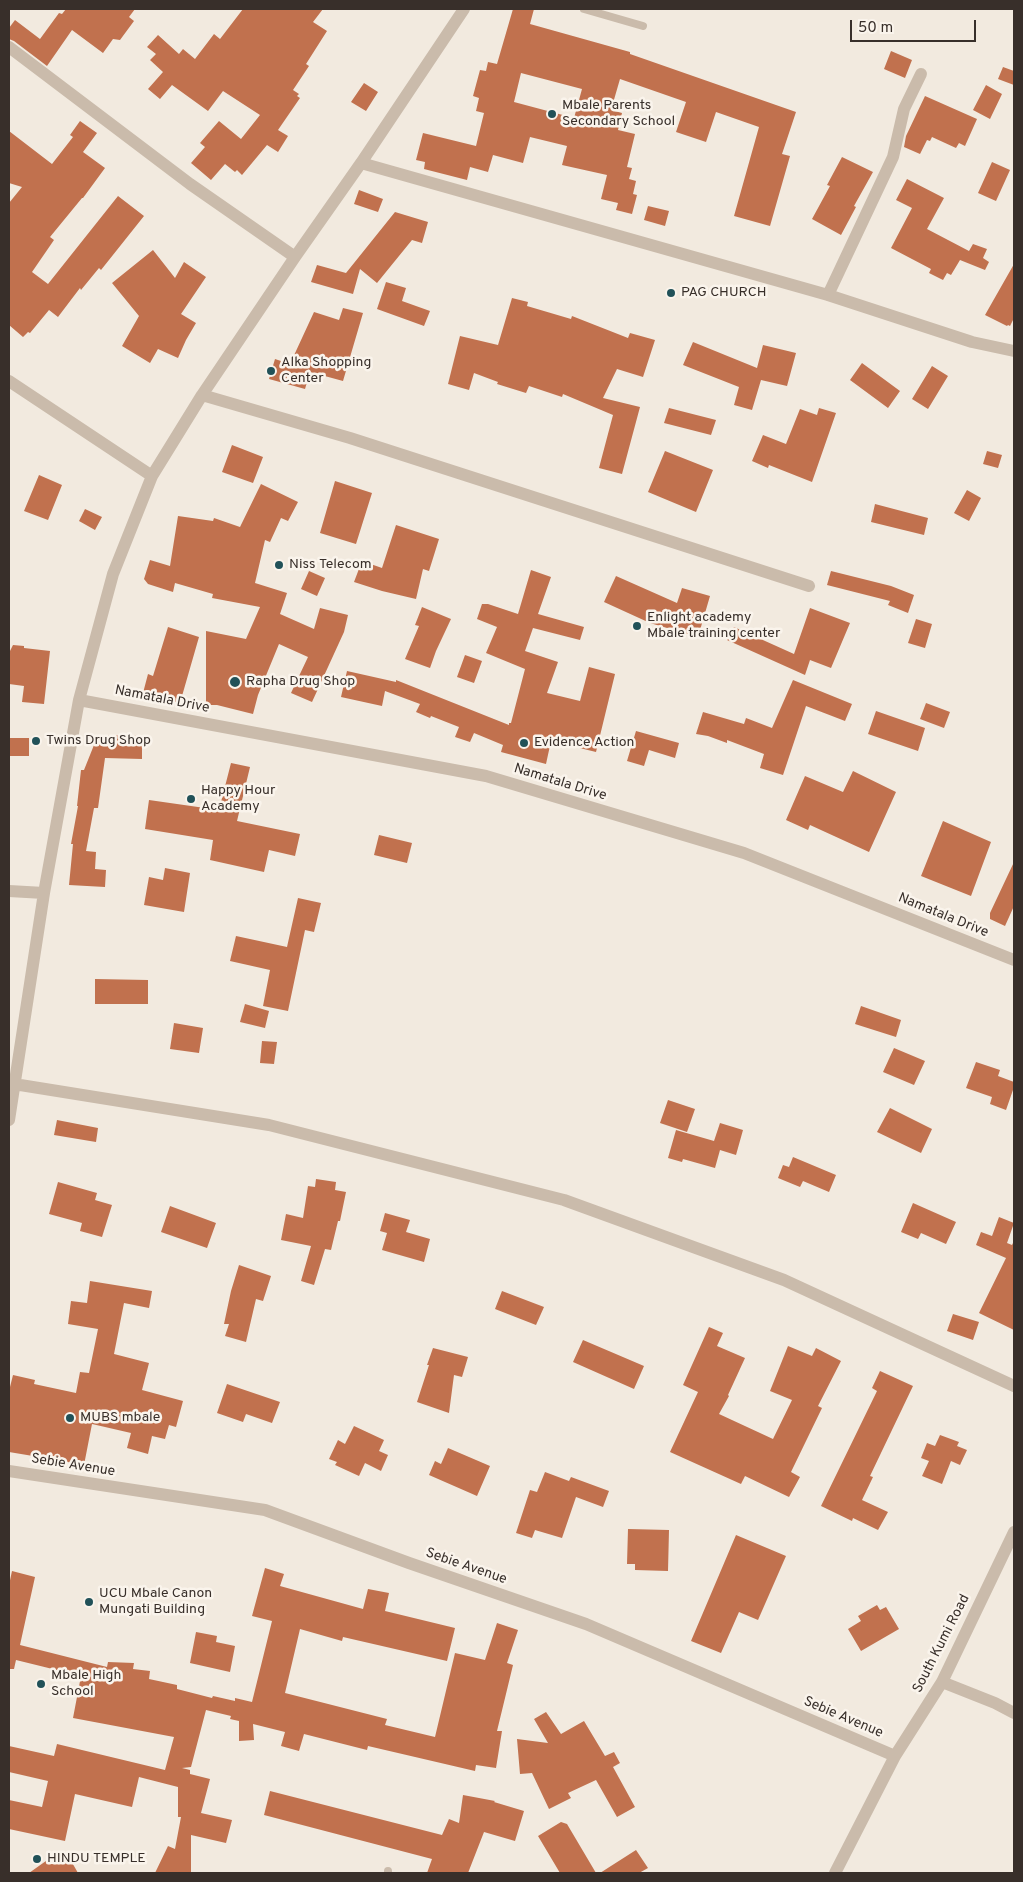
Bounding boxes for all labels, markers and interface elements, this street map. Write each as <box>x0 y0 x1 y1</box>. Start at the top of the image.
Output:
scale bar <box>853 10 979 42</box>
text: 50 m <box>858 19 893 38</box>
place label: Mbale Parents Secondary School <box>562 98 675 130</box>
marker: Mbale Parents Secondary School <box>546 108 558 120</box>
place label: PAG CHURCH <box>681 285 766 301</box>
marker: PAG CHURCH <box>665 287 677 299</box>
place label: Alka Shopping Center <box>281 355 371 388</box>
marker: Alka Shopping Center <box>265 365 277 377</box>
place label: Niss Telecom <box>289 557 371 573</box>
marker: Niss Telecom <box>273 559 285 571</box>
place label: Enlight academy Mbale training center <box>647 610 780 642</box>
marker: Enlight academy Mbale training center <box>631 620 643 632</box>
place label: Rapha Drug Shop <box>246 674 355 690</box>
marker: Rapha Drug Shop <box>228 675 242 689</box>
street label: Namatala Drive <box>113 683 211 717</box>
place label: Twins Drug Shop <box>46 733 151 749</box>
marker: Twins Drug Shop <box>30 735 42 747</box>
place label: Evidence Action <box>534 735 634 751</box>
marker: Evidence Action <box>518 737 530 749</box>
street label: Namatala Drive <box>512 761 608 805</box>
place label: Happy Hour Academy <box>201 783 275 816</box>
marker: Happy Hour Academy <box>185 793 197 805</box>
street label: Namatala Drive <box>895 890 991 942</box>
place label: MUBS mbale <box>80 1410 160 1426</box>
marker: MUBS mbale <box>64 1412 76 1424</box>
street label: Sebie Avenue <box>30 1451 116 1481</box>
street label: Sebie Avenue <box>423 1545 509 1589</box>
place label: UCU Mbale Canon Mungati Building <box>99 1586 212 1618</box>
street label: South Kumi Road <box>910 1592 974 1696</box>
marker: UCU Mbale Canon Mungati Building <box>83 1596 95 1608</box>
place label: Mbale High School <box>51 1668 121 1700</box>
marker: Mbale High School <box>35 1678 47 1690</box>
street label: Sebie Avenue <box>801 1694 885 1742</box>
place label: HINDU TEMPLE <box>47 1851 146 1867</box>
marker: HINDU TEMPLE <box>31 1853 43 1865</box>

